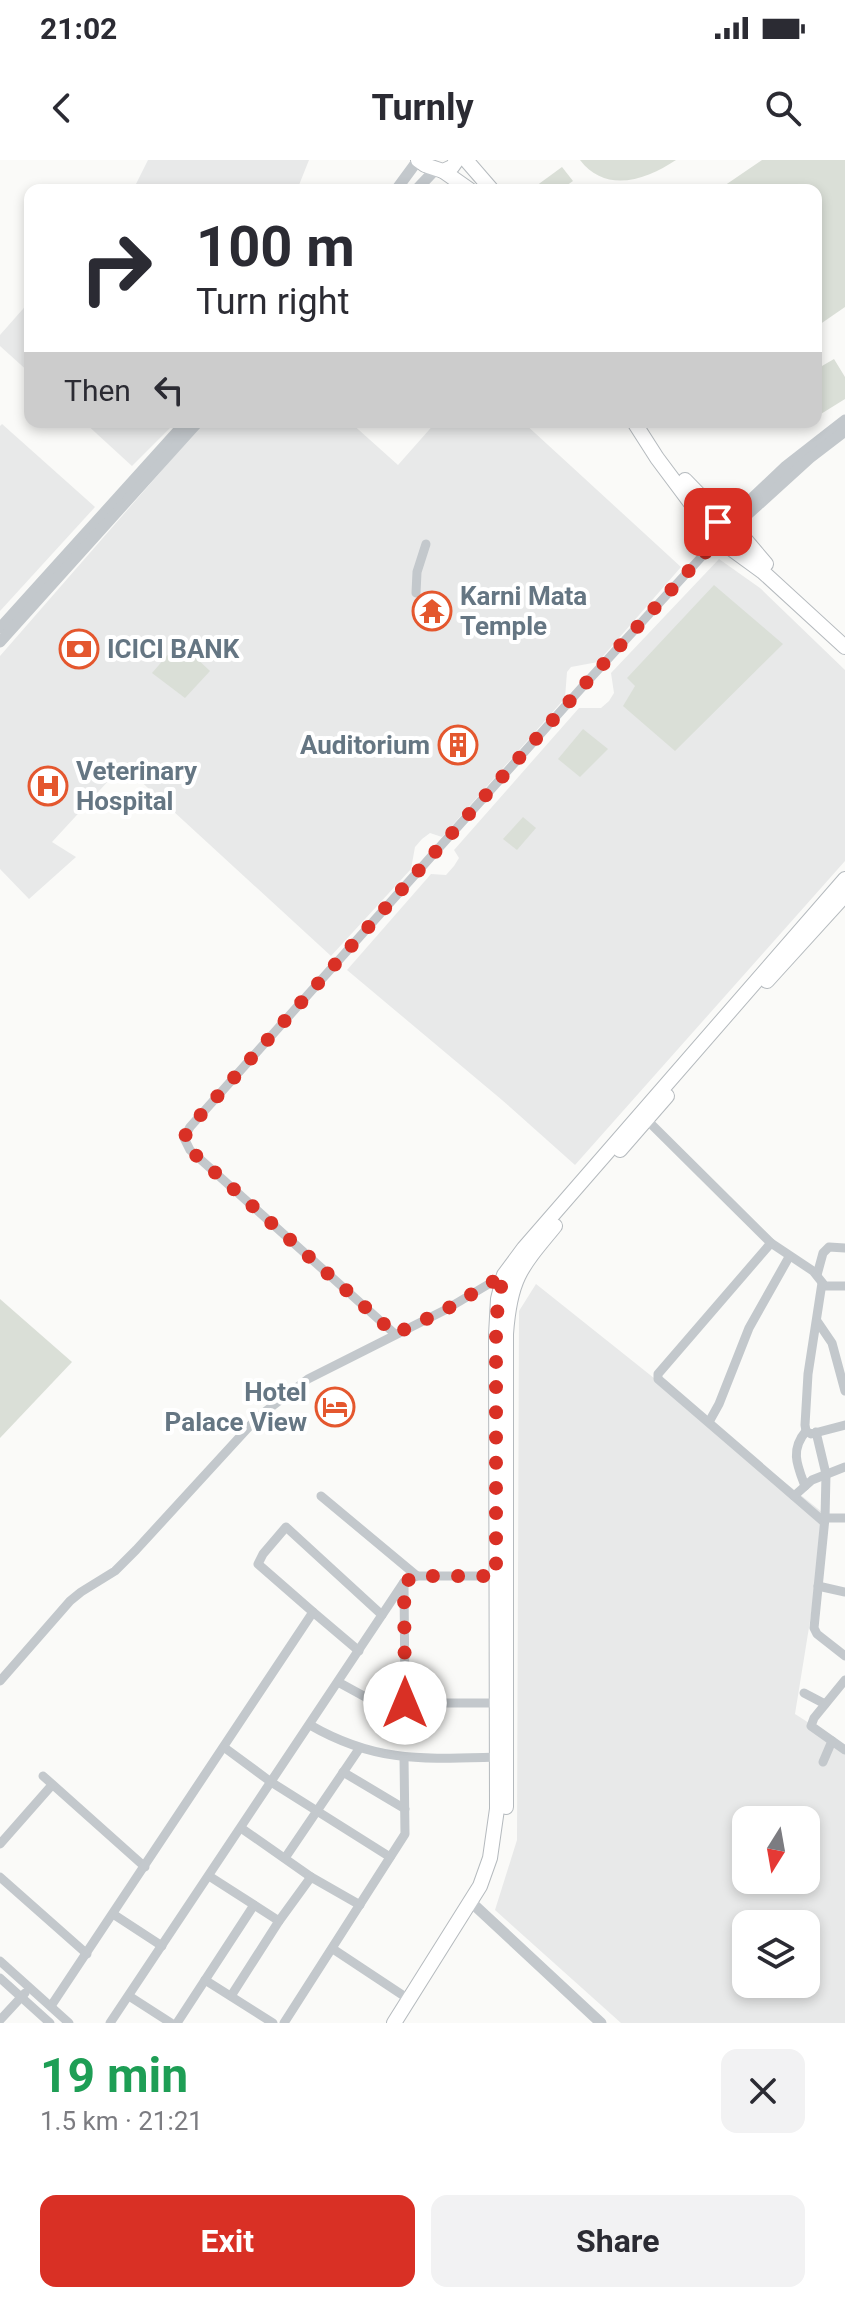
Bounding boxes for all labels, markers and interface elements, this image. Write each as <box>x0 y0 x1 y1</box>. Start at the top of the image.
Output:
text: 21:02 <box>40 11 117 46</box>
icon: back <box>40 86 84 130</box>
icon: search <box>761 86 805 130</box>
text: Turnly <box>371 87 474 129</box>
text: 100 m <box>196 214 355 280</box>
icon: right <box>64 216 168 320</box>
text: Turn right <box>196 281 349 323</box>
icon: left <box>147 368 191 412</box>
text: Then <box>64 373 131 408</box>
pin <box>684 488 752 556</box>
icon: arrive <box>696 500 740 544</box>
place label: Karni Mata Temple <box>460 581 587 641</box>
temple icon: Karni Mata Temple <box>411 590 453 632</box>
bank icon: ICICI BANK <box>58 628 100 670</box>
place label: ICICI BANK <box>107 634 240 664</box>
building icon: Auditorium <box>437 724 479 766</box>
place label: Auditorium <box>300 730 430 760</box>
place label: Veterinary Hospital <box>76 756 198 816</box>
hospital icon: Veterinary Hospital <box>27 765 69 807</box>
place label: Hotel Palace View <box>165 1377 307 1437</box>
hotel icon: Hotel Palace View <box>314 1386 356 1428</box>
position arrow <box>363 1661 447 1745</box>
north arrow <box>732 1806 820 1894</box>
map controls <box>732 1806 820 1998</box>
button: layers <box>732 1910 820 1998</box>
text: 19 min <box>40 2047 188 2104</box>
button: close <box>721 2049 805 2133</box>
text: 1.5 km · 21:21 <box>40 2106 203 2136</box>
button: Exit <box>40 2195 415 2287</box>
button: Share <box>431 2195 805 2287</box>

